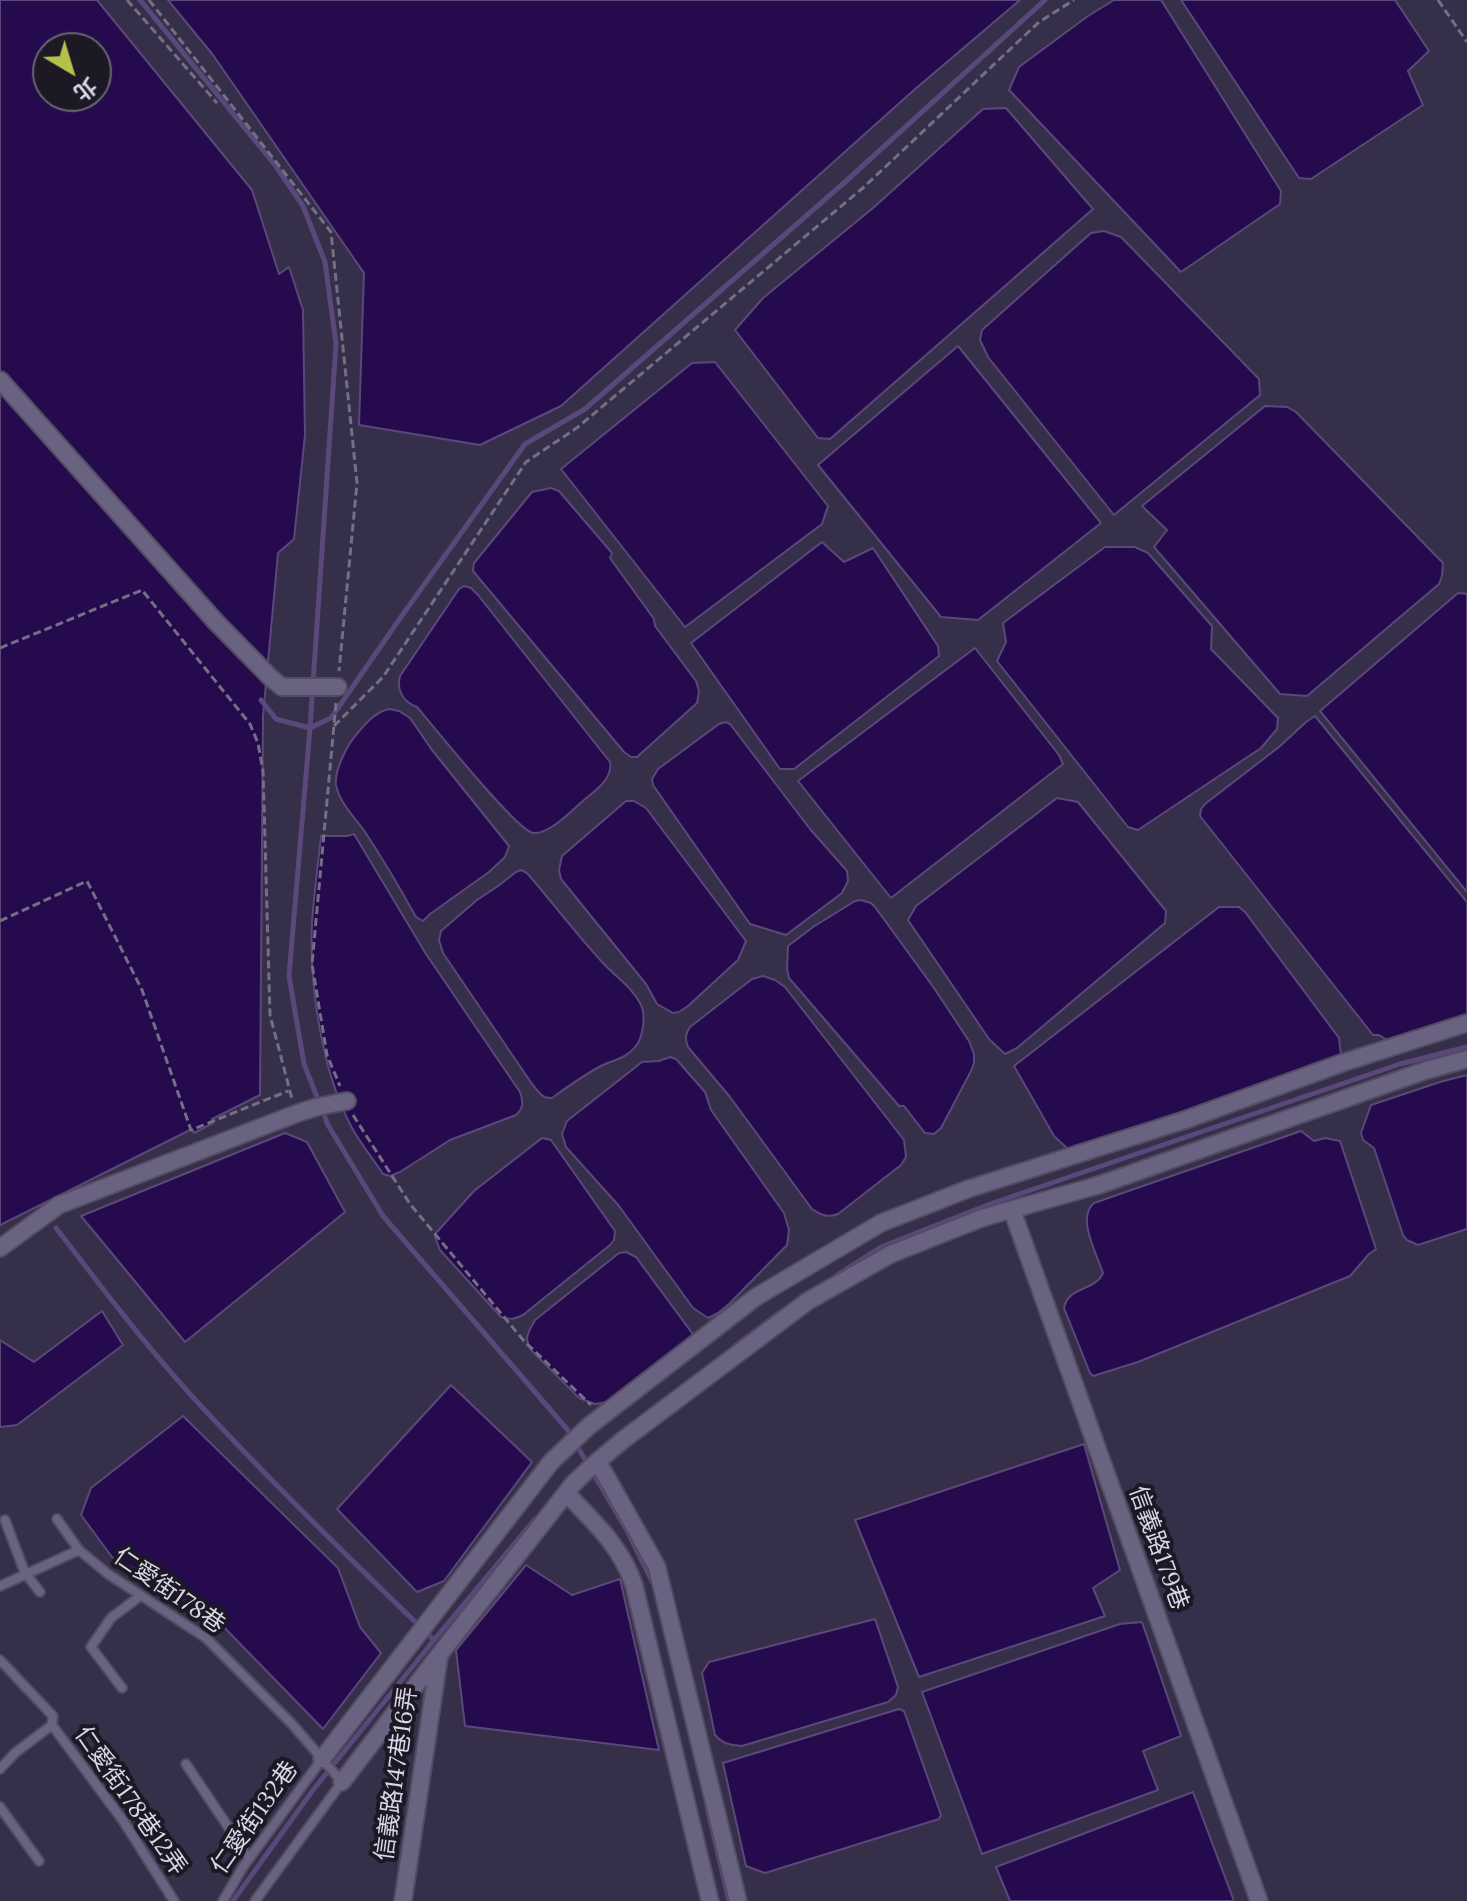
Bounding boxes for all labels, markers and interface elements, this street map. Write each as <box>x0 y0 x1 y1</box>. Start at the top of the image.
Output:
north arrow <box>32 32 112 112</box>
text: 北 <box>68 72 103 107</box>
street label: 信義路179巷 <box>1122 1482 1194 1614</box>
street label: 仁愛街178巷 <box>108 1542 230 1640</box>
street label: 信義路147巷16弄 <box>371 1685 423 1863</box>
street label: 仁愛街178巷12弄 <box>68 1721 192 1881</box>
street label: 仁愛街132巷 <box>206 1756 304 1880</box>

